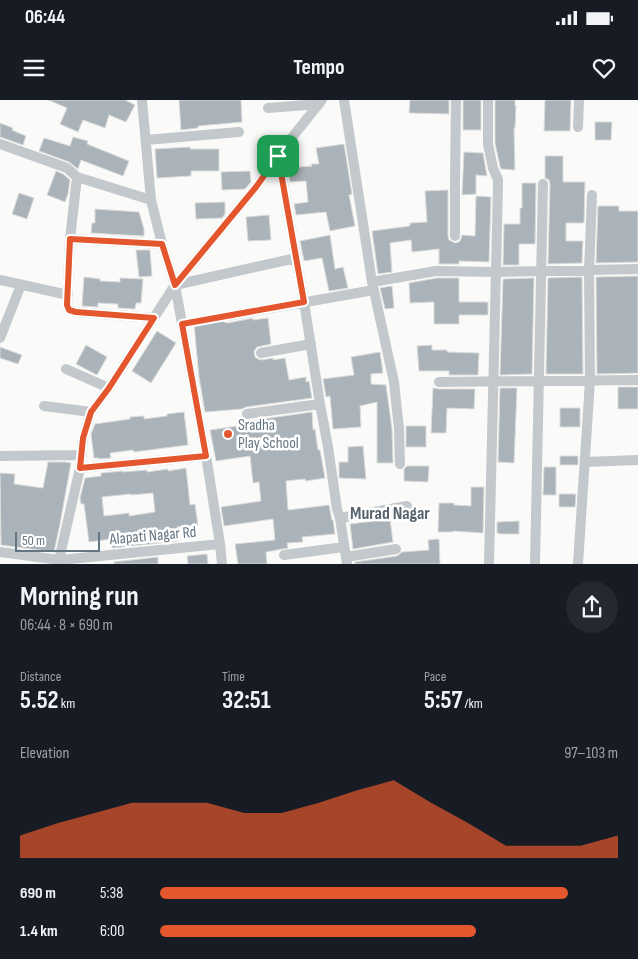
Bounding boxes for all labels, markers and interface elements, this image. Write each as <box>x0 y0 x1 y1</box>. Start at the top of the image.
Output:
text: 06:44 <box>25 6 65 29</box>
icon: menu <box>20 54 48 82</box>
text: Tempo <box>293 54 345 81</box>
icon: heart <box>590 54 618 82</box>
pin <box>257 135 299 177</box>
icon: arrive <box>264 142 292 170</box>
place label: Sradha Play School <box>238 416 299 453</box>
marker: Sradha Play School <box>222 428 234 440</box>
district label: Murad Nagar <box>350 503 430 524</box>
street label: Alapati Nagar Rd <box>108 523 197 549</box>
scale bar <box>15 529 100 552</box>
text: 50 m <box>22 532 45 549</box>
text: Morning run <box>20 580 139 613</box>
button: share <box>566 581 618 633</box>
text: 06:44 · 8 × 690 m <box>20 616 113 635</box>
text: Distance <box>20 668 61 685</box>
text: Time <box>222 668 245 685</box>
text: Pace <box>424 668 446 685</box>
text: 5.52 <box>20 685 59 716</box>
text: 32:51 <box>222 685 271 716</box>
text: 5:57 <box>424 685 462 716</box>
text: km <box>59 695 75 712</box>
text: /km <box>462 695 483 712</box>
text: Elevation <box>20 744 69 763</box>
text: 97–103 m <box>564 744 618 763</box>
text: 690 m <box>20 884 56 903</box>
text: 5:38 <box>100 884 123 903</box>
text: 1.4 km <box>20 922 58 941</box>
text: 6:00 <box>100 922 124 941</box>

